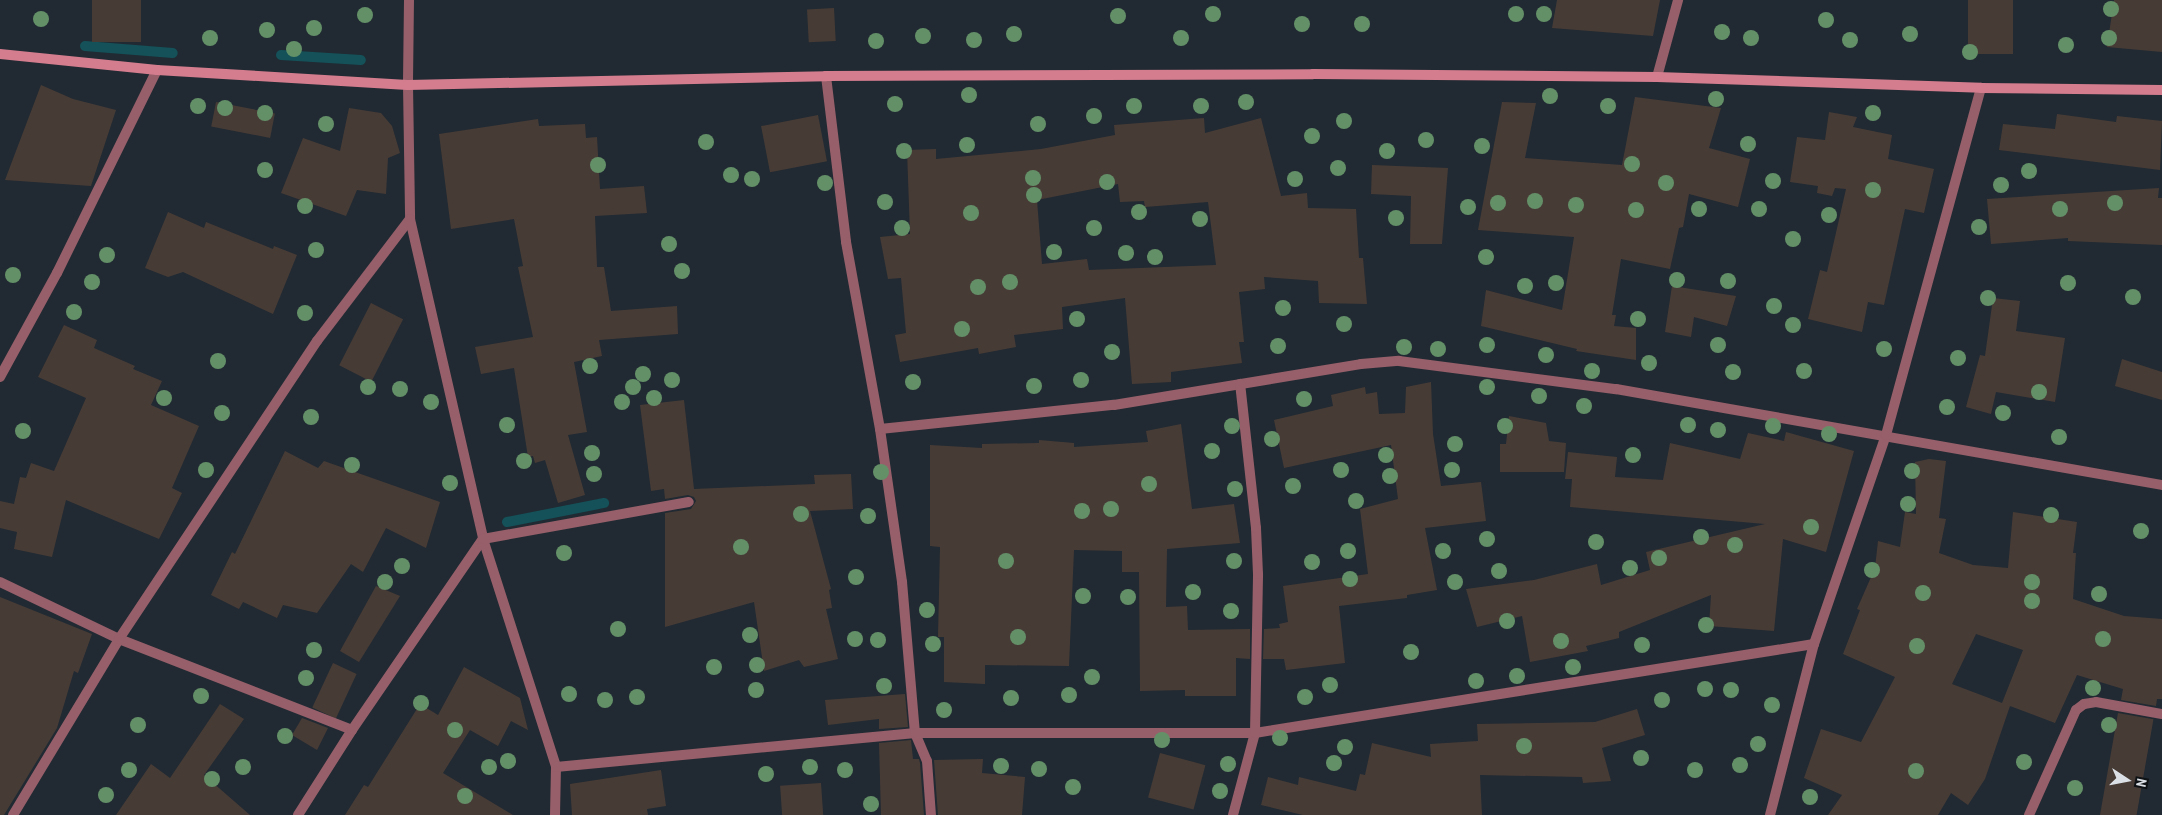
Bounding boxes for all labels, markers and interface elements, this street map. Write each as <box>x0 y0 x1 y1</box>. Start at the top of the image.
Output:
north arrow <box>2102 755 2152 805</box>
text: N <box>2132 777 2151 789</box>

